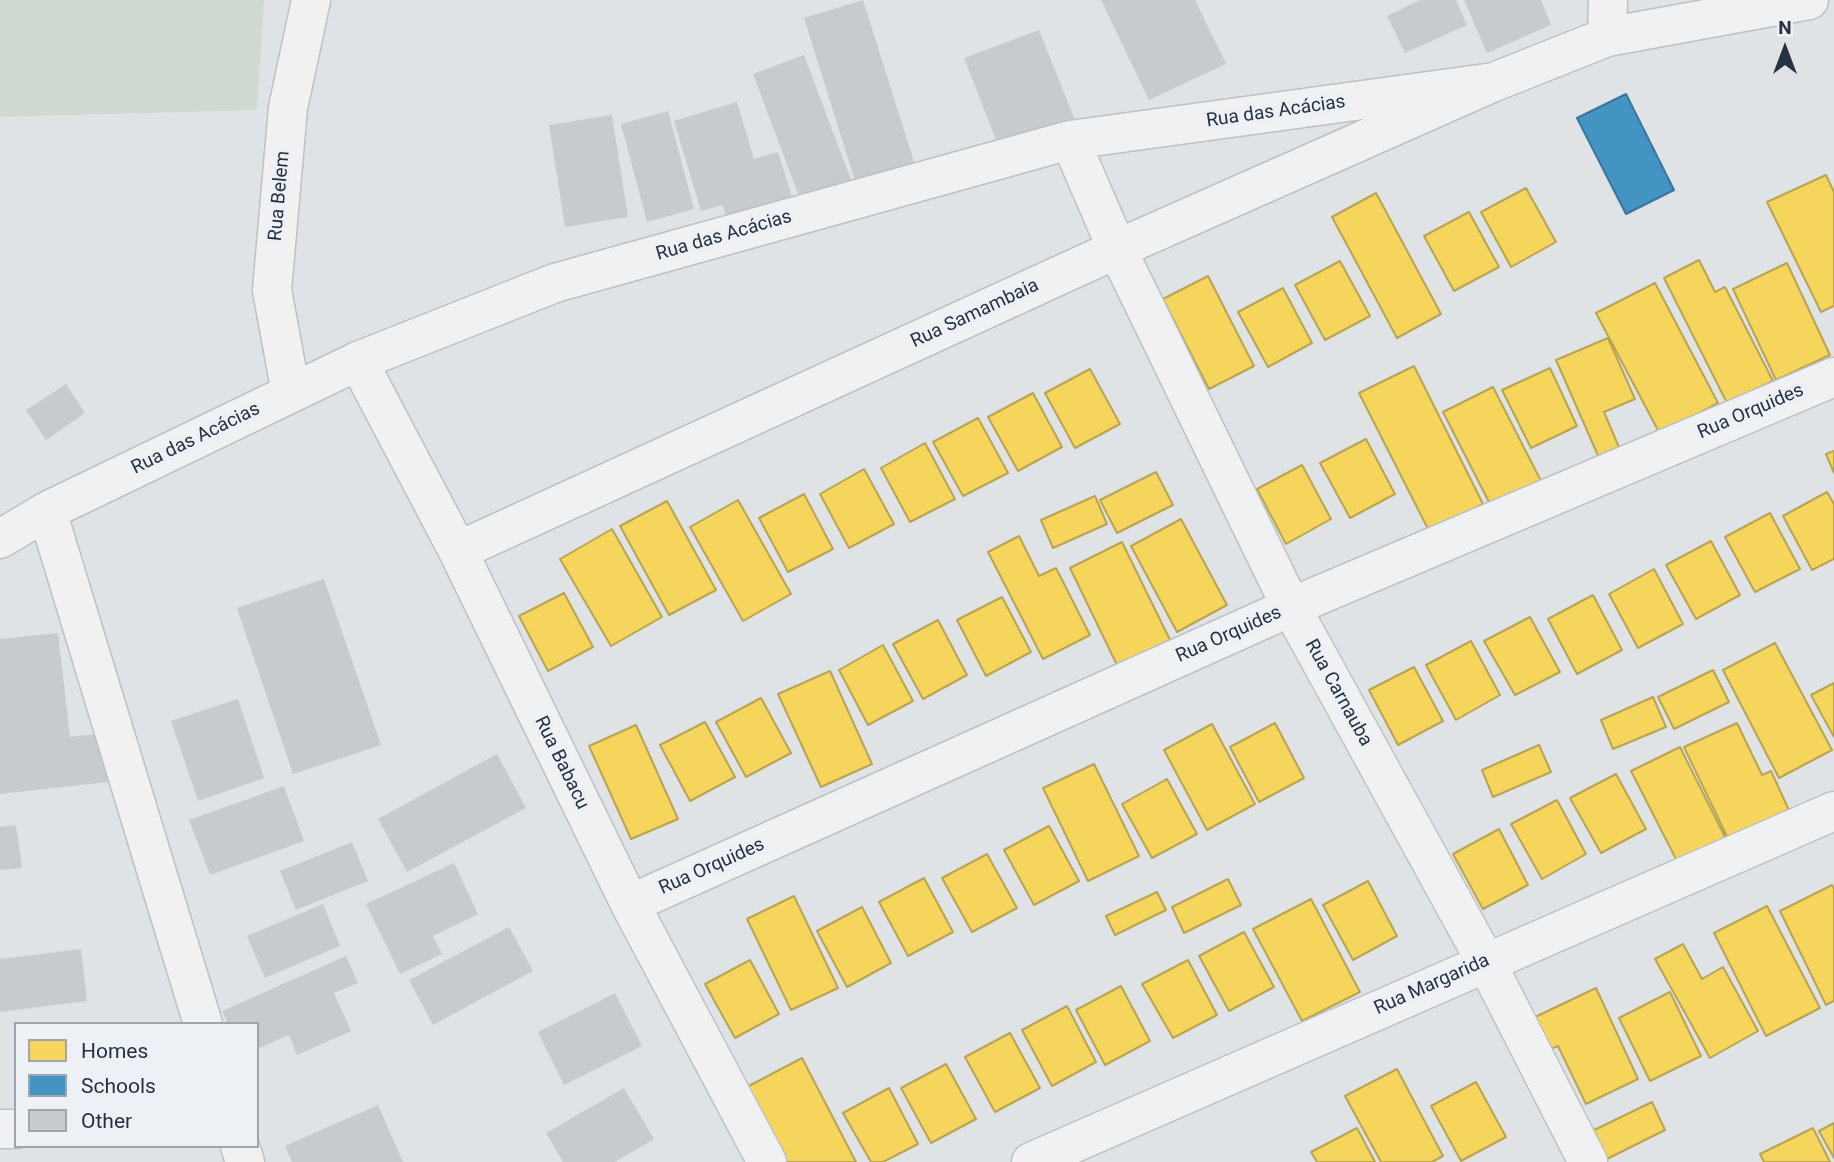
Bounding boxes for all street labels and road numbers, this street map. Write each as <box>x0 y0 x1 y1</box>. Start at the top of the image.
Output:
street label: Rua das Acácias <box>1205 91 1347 133</box>
street label: Rua Belem <box>265 150 295 242</box>
street label: Rua das Acácias <box>653 206 795 266</box>
street label: Rua Samambaia <box>907 274 1043 354</box>
street label: Rua Orquides <box>1695 379 1807 445</box>
street label: Rua das Acácias <box>128 398 264 480</box>
street label: Rua Orquides <box>1173 602 1285 668</box>
street label: Rua Carnauba <box>1299 636 1377 750</box>
street label: Rua Babacu <box>529 713 593 813</box>
street label: Rua Orquides <box>656 834 768 900</box>
street label: Rua Margarida <box>1371 949 1493 1021</box>

